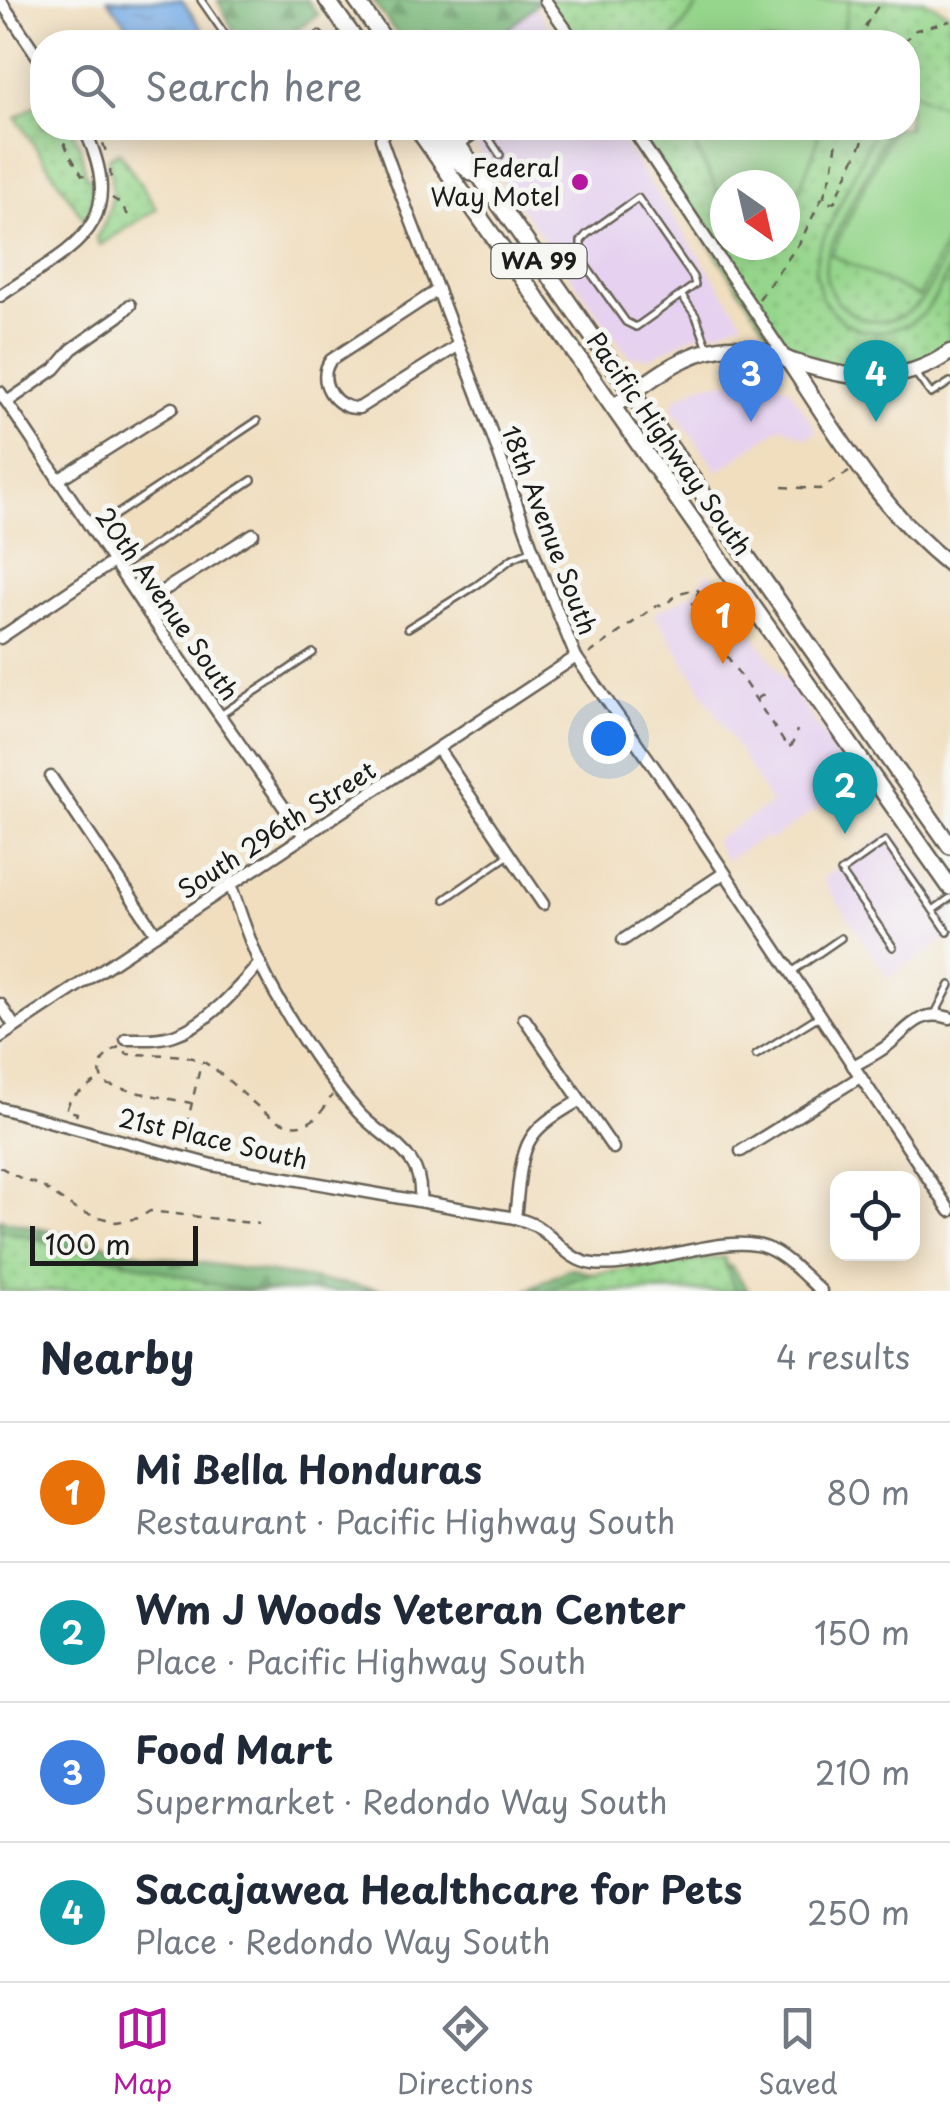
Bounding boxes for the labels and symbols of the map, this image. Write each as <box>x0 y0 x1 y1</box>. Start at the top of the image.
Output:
place label: Federal Way Motel <box>430 148 560 215</box>
north arrow <box>710 170 800 260</box>
marker: Federal Way Motel <box>569 171 591 193</box>
road number: WA 99 <box>492 244 586 278</box>
street label: Pacific Highway South <box>578 324 762 563</box>
pin: 3 <box>718 340 784 422</box>
pin: 4 <box>844 340 908 422</box>
street label: 18th Avenue South <box>492 419 607 640</box>
street label: 20th Avenue South <box>87 499 249 708</box>
pin: 1 <box>690 582 756 664</box>
your location <box>583 713 634 764</box>
street label: South 296th Street <box>170 751 383 908</box>
pin: 2 <box>812 752 878 834</box>
street label: 21st Place South <box>115 1098 312 1178</box>
scale bar <box>30 1221 198 1266</box>

